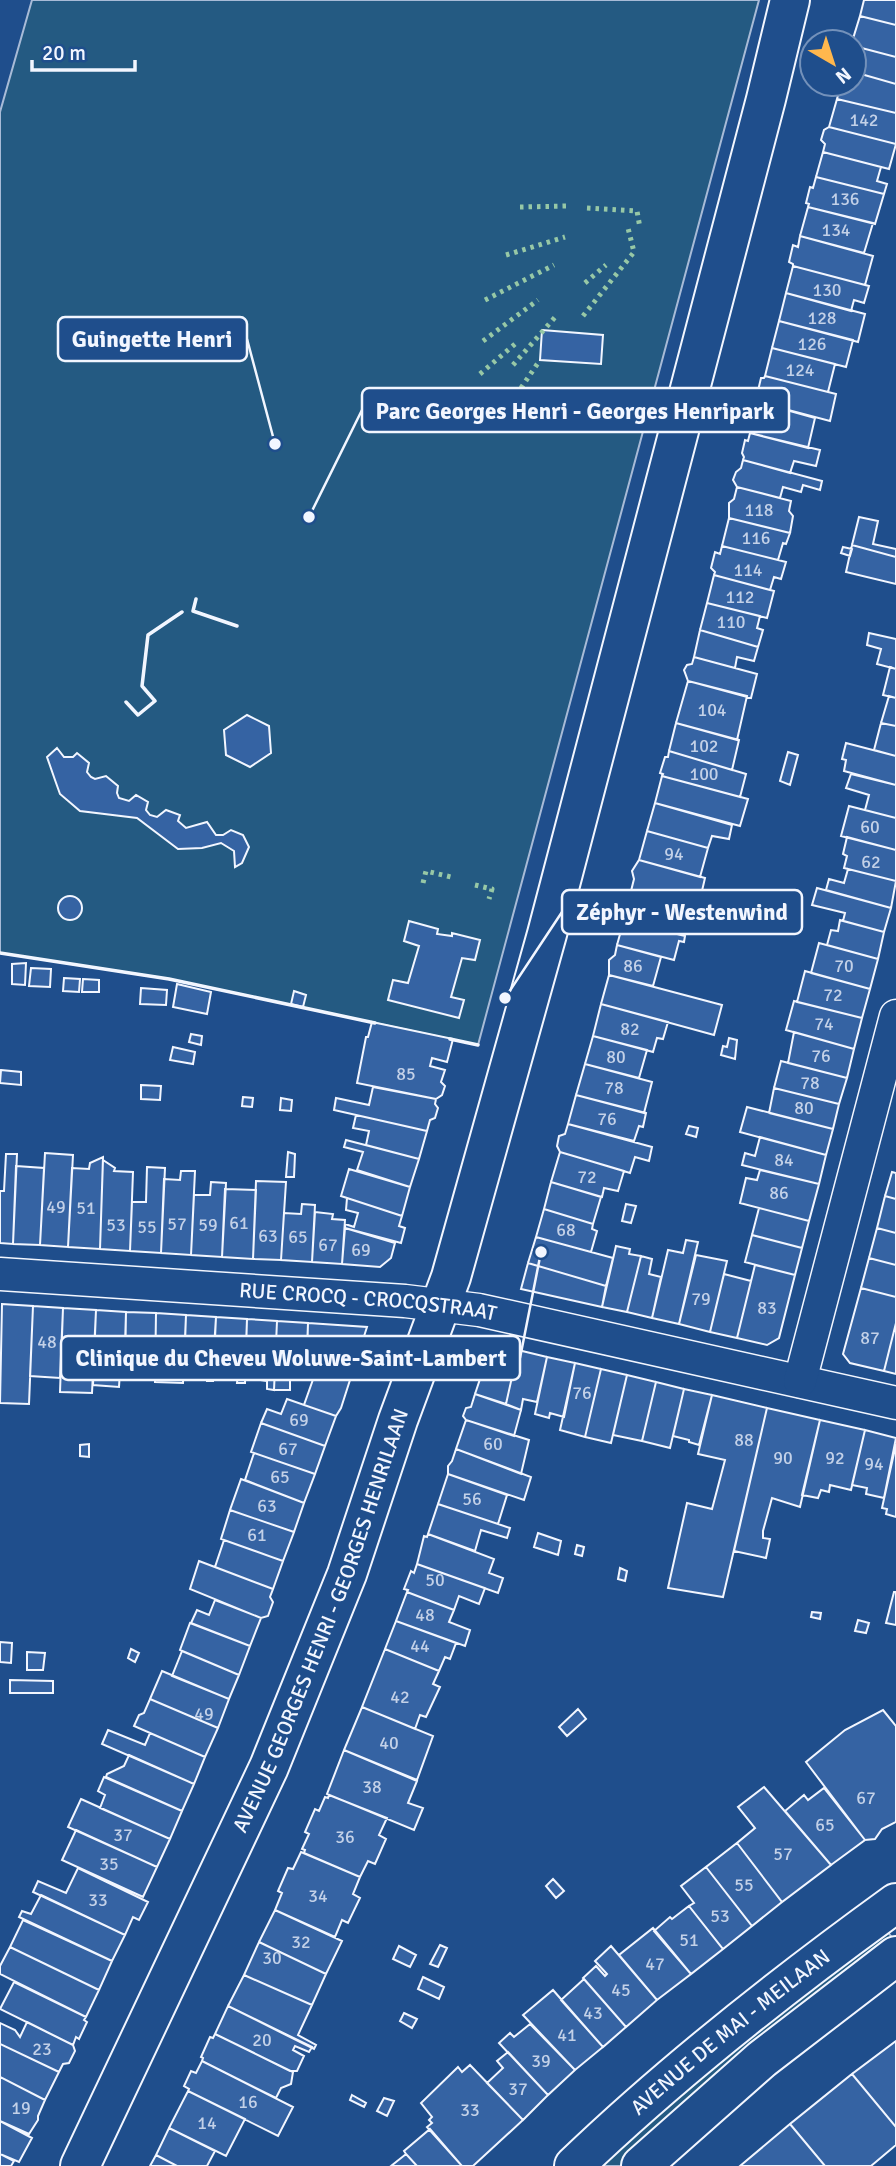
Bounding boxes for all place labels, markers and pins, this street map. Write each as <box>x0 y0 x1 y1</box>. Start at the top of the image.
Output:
callout: Guingette Henri <box>58 317 247 361</box>
callout: Parc Georges Henri - Georges Henripark <box>362 388 789 432</box>
callout: Zéphyr - Westenwind <box>562 890 802 934</box>
callout: Clinique du Cheveu Woluwe-Saint-Lambert <box>61 1336 520 1380</box>

